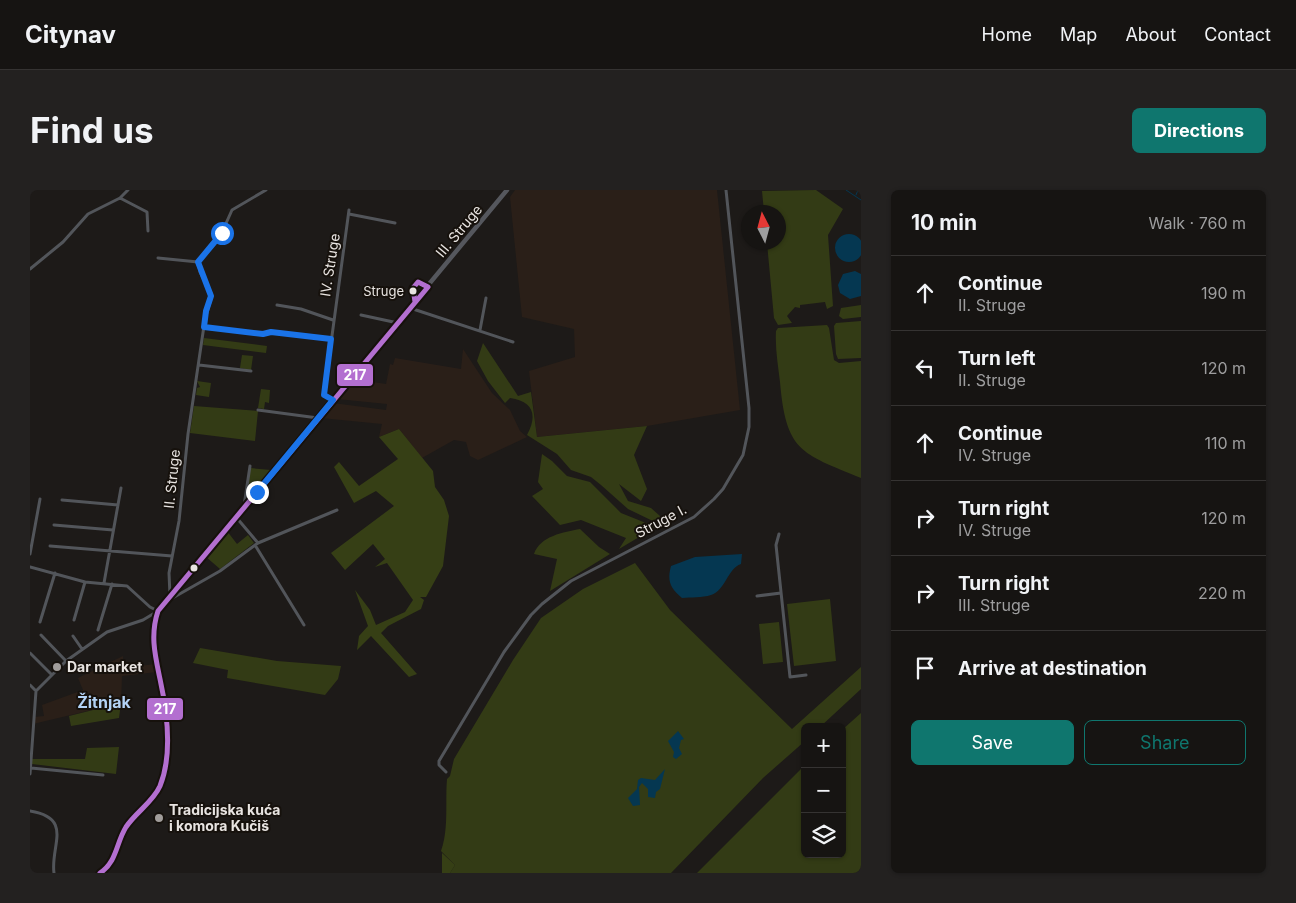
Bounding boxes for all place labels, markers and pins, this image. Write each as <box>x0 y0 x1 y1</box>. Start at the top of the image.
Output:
place label: Struge <box>363 283 404 299</box>
marker: Struge <box>408 286 418 296</box>
unlabelled marker <box>189 563 199 573</box>
place label: Dar market <box>67 658 142 675</box>
marker: Dar market <box>51 661 63 673</box>
place label: Tradicijska kuća i komora Kučiš <box>169 801 280 834</box>
marker: Tradicijska kuća i komora Kučiš <box>153 812 165 824</box>

